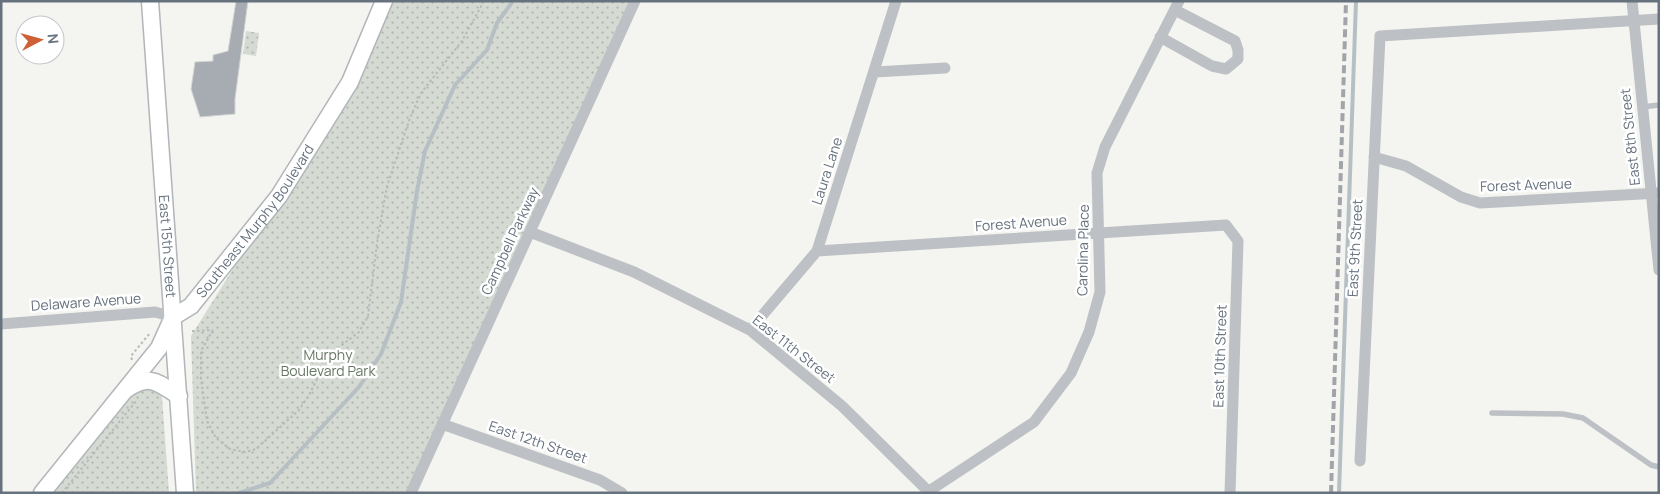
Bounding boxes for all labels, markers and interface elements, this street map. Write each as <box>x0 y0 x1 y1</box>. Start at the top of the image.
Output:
north arrow <box>15 15 65 65</box>
text: N <box>43 33 63 45</box>
street label: East 8th Street <box>1615 87 1644 187</box>
street label: Laura Lane <box>807 135 846 207</box>
street label: Southeast Murphy Boulevard <box>191 141 318 301</box>
street label: Forest Avenue <box>1480 173 1572 196</box>
street label: Campbell Parkway <box>476 183 543 298</box>
street label: East 15th Street <box>155 194 181 299</box>
street label: East 9th Street <box>1342 198 1367 297</box>
street label: Carolina Place <box>1072 204 1093 296</box>
street label: Forest Avenue <box>974 210 1067 235</box>
street label: Delaware Avenue <box>30 288 142 315</box>
street label: East 10th Street <box>1208 304 1231 408</box>
street label: East 11th Street <box>749 310 840 387</box>
park label: Murphy Boulevard Park <box>281 345 376 380</box>
street label: East 12th Street <box>486 416 590 467</box>

